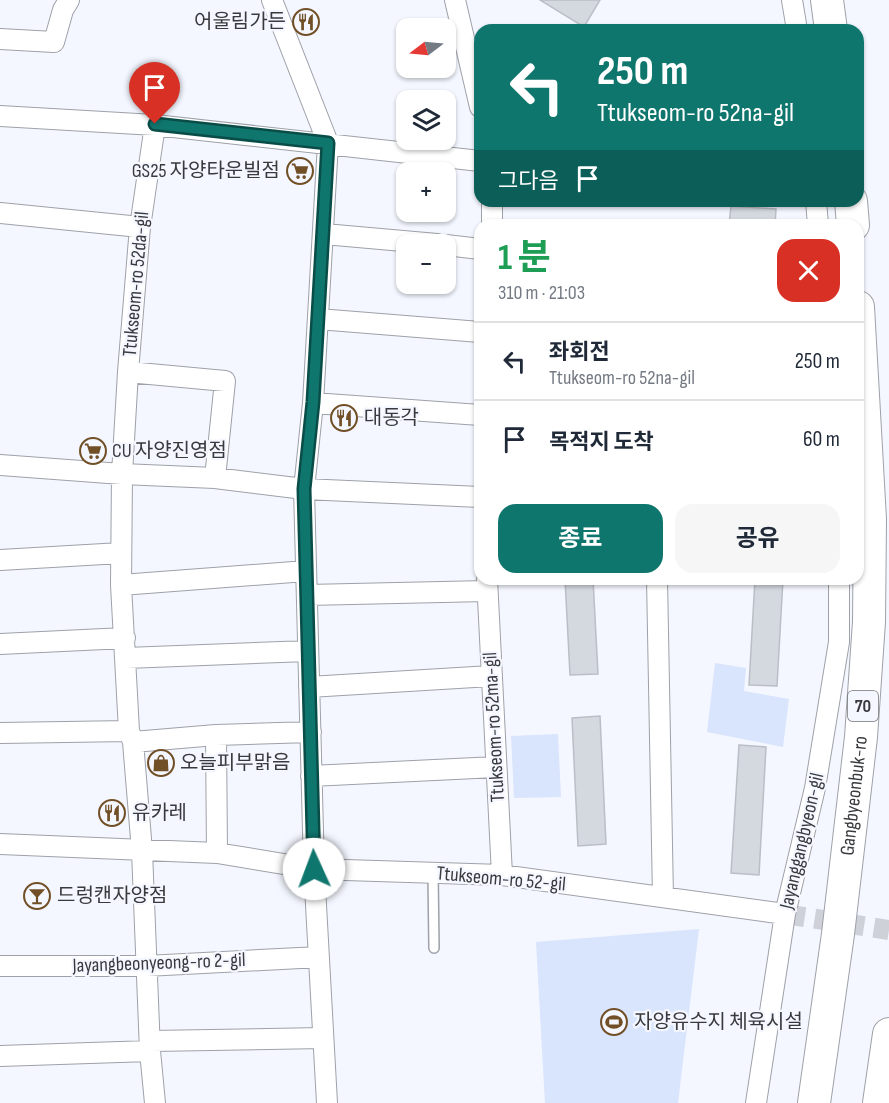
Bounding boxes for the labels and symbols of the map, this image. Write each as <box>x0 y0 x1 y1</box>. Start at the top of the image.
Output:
restaurant icon: 어울림가든 <box>291 7 321 37</box>
place label: 어울림가든 <box>194 10 286 34</box>
north arrow <box>396 18 456 78</box>
pin <box>129 62 180 124</box>
supermarket icon: GS25 자양타운빌점 <box>285 156 315 186</box>
place label: GS25 자양타운빌점 <box>132 159 280 183</box>
street label: Ttukseom-ro 52da-gil <box>118 210 154 358</box>
restaurant icon: 대동각 <box>329 403 359 433</box>
place label: 대동각 <box>364 406 419 430</box>
supermarket icon: CU 자양진영점 <box>78 436 108 466</box>
place label: CU 자양진영점 <box>112 439 227 463</box>
street label: Ttukseom-ro 52ma-gil <box>478 651 510 803</box>
road number: 70 <box>848 691 878 721</box>
street label: Gangbyeonbuk-ro <box>835 735 873 857</box>
shop icon: 오늘피부맑음 <box>146 748 176 778</box>
place label: 오늘피부맑음 <box>180 751 290 775</box>
street label: Jayanggangbyeon-gil <box>774 771 829 912</box>
restaurant icon: 유카레 <box>97 798 127 828</box>
place label: 유카레 <box>132 801 187 825</box>
position arrow <box>282 837 346 901</box>
street label: Ttukseom-ro 52-gil <box>435 861 567 897</box>
bar icon: 드렁캔자양점 <box>22 881 52 911</box>
place label: 드렁캔자양점 <box>57 884 167 908</box>
street label: Jayangbeonyeong-ro 2-gil <box>71 948 246 978</box>
sports icon: 자양유수지 체육시설 <box>599 1007 629 1037</box>
place label: 자양유수지 체육시설 <box>634 1010 803 1034</box>

